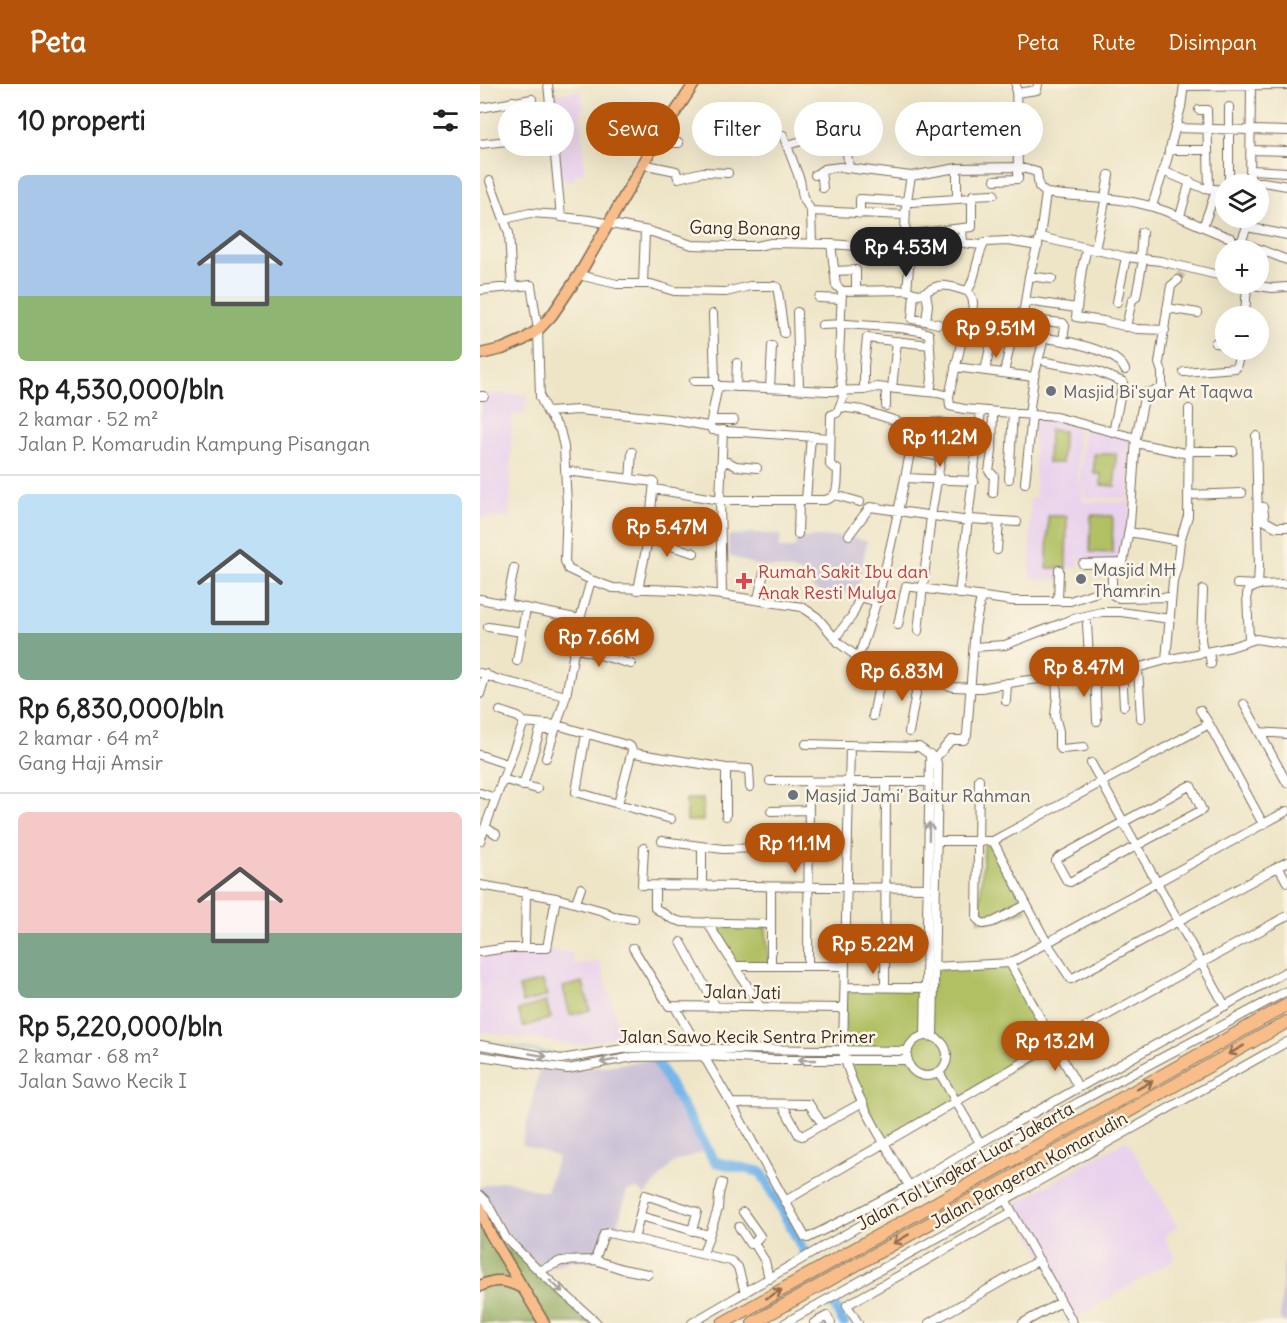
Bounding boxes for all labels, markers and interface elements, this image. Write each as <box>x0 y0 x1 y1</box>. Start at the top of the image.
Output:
text: Peta <box>30 24 86 60</box>
text: Peta <box>1017 29 1059 56</box>
text: Rute <box>1092 29 1136 56</box>
text: Disimpan <box>1169 29 1257 56</box>
chip: Beli <box>498 102 574 156</box>
chip: Sewa <box>586 102 680 156</box>
chip: Filter <box>692 102 782 156</box>
chip: Baru <box>794 102 883 156</box>
chip: Apartemen <box>895 102 1043 156</box>
text: 10 properti <box>18 104 145 137</box>
icon: filters <box>429 104 462 137</box>
map controls <box>1215 174 1269 360</box>
button: layers <box>1215 174 1269 228</box>
icon: home <box>186 214 294 322</box>
street label: Gang Bonang <box>689 216 801 240</box>
pin: Rp 4.53M <box>844 227 968 278</box>
text: Rp 4.53M <box>864 234 948 259</box>
button: + <box>1215 240 1269 294</box>
button: − <box>1215 306 1269 360</box>
pin: Rp 9.51M <box>934 308 1058 359</box>
text: Rp 9.51M <box>956 315 1036 340</box>
text: Rp 4,530,000/bln <box>18 373 224 406</box>
place label: Masjid Bi'syar At Taqwa <box>1063 380 1253 403</box>
marker: Masjid Bi'syar At Taqwa <box>1044 384 1058 398</box>
text: 2 kamar · 52 m² <box>18 406 159 431</box>
pin: Rp 11.2M <box>878 417 1002 468</box>
text: Rp 11.2M <box>902 424 978 449</box>
text: Jalan P. Komarudin Kampung Pisangan <box>18 431 370 456</box>
pin: Rp 5.47M <box>605 507 729 558</box>
text: Rp 5.47M <box>626 514 708 539</box>
icon: home <box>186 533 294 641</box>
place label: Masjid MH Thamrin <box>1093 558 1176 602</box>
place label: Rumah Sakit Ibu dan Anak Resti Mulya <box>758 560 928 604</box>
marker: Rumah Sakit Ibu dan Anak Resti Mulya <box>735 572 753 590</box>
marker: Masjid MH Thamrin <box>1074 572 1088 586</box>
pin: Rp 7.66M <box>537 617 661 668</box>
text: Rp 7.66M <box>558 624 640 649</box>
pin: Rp 8.47M <box>1022 647 1146 698</box>
pin: Rp 6.83M <box>840 651 964 702</box>
text: Rp 8.47M <box>1043 654 1125 679</box>
text: Rp 6.83M <box>860 658 944 683</box>
text: Rp 6,830,000/bln <box>18 692 224 725</box>
text: 2 kamar · 64 m² <box>18 725 159 750</box>
text: Gang Haji Amsir <box>18 750 163 775</box>
place label: Masjid Jami' Baitur Rahman <box>805 784 1031 807</box>
marker: Masjid Jami' Baitur Rahman <box>786 788 800 802</box>
one-way arrow <box>923 821 935 841</box>
pin: Rp 11.1M <box>733 823 857 874</box>
text: Rp 11.1M <box>759 830 831 855</box>
icon: home <box>186 851 294 959</box>
pin: Rp 5.22M <box>811 924 935 975</box>
text: Rp 5.22M <box>832 931 914 956</box>
street label: Jalan Jati <box>703 980 781 1004</box>
text: Rp 5,220,000/bln <box>18 1010 223 1043</box>
pin: Rp 13.2M <box>993 1021 1117 1072</box>
street label: Jalan Sawo Kecik Sentra Primer <box>618 1025 876 1048</box>
text: Rp 13.2M <box>1015 1028 1095 1053</box>
text: 2 kamar · 68 m² <box>18 1043 159 1068</box>
one-way arrow <box>1228 1044 1245 1056</box>
one-way arrow <box>527 1050 547 1061</box>
one-way arrow <box>798 1054 818 1066</box>
one-way arrow <box>600 1056 620 1067</box>
text: Jalan Sawo Kecik I <box>18 1068 187 1093</box>
one-way arrow <box>1136 1079 1153 1091</box>
street label: Jalan Tol Lingkar Luar Jakarta <box>852 1097 1078 1235</box>
street label: Jalan Pangeran Komarudin <box>927 1106 1131 1234</box>
one-way arrow <box>893 1234 911 1245</box>
one-way arrow <box>548 1279 563 1293</box>
one-way arrow <box>765 1288 782 1300</box>

